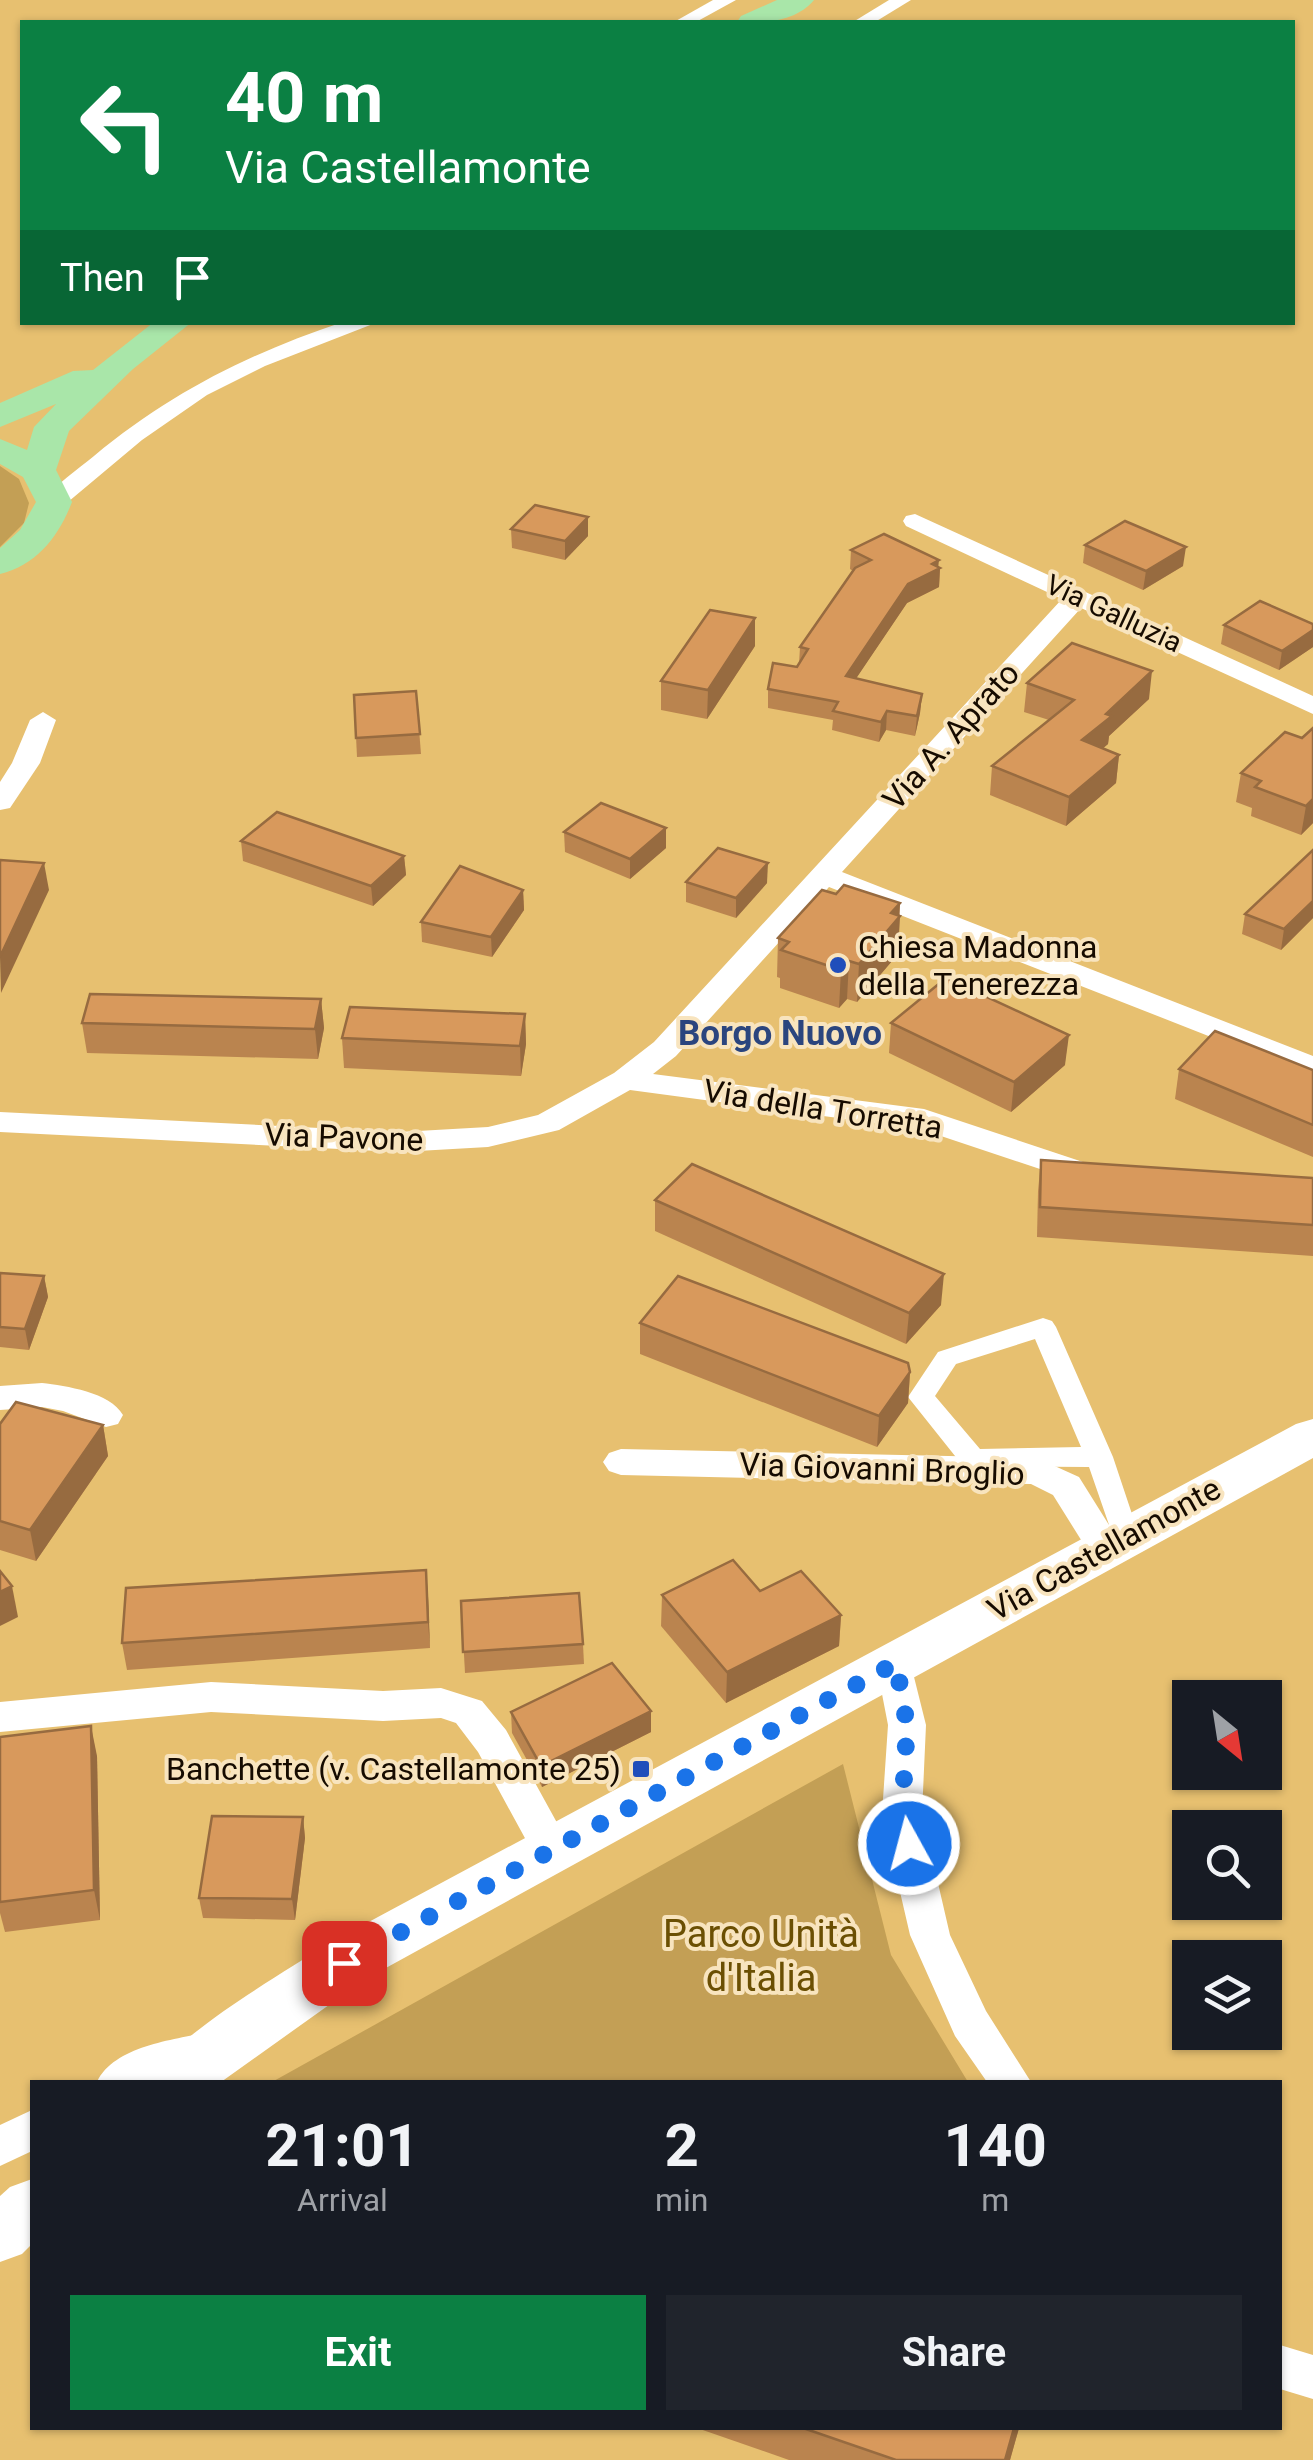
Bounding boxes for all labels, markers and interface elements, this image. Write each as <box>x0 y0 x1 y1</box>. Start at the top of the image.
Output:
text: 40 m <box>225 57 383 139</box>
icon: left <box>60 60 190 190</box>
text: Via Castellamonte <box>225 141 591 194</box>
icon: arrive <box>165 250 220 305</box>
text: Then <box>60 256 145 300</box>
street label: Via Galluzia <box>1041 568 1187 659</box>
street label: Via A. Aprato <box>875 654 1027 818</box>
place label: Chiesa Madonna della Tenerezza <box>858 928 1097 1003</box>
marker: Chiesa Madonna della Tenerezza <box>827 954 849 976</box>
district label: Borgo Nuovo <box>678 1013 882 1054</box>
street label: Via della Torretta <box>701 1071 945 1147</box>
street label: Via Pavone <box>264 1115 424 1159</box>
street label: Via Giovanni Broglio <box>739 1445 1025 1493</box>
street label: Via Castellamonte <box>981 1469 1227 1629</box>
north arrow <box>1172 1680 1282 1790</box>
map controls <box>1172 1680 1282 2050</box>
place label: Banchette (v. Castellamonte 25) <box>166 1750 621 1788</box>
marker: Banchette (v. Castellamonte 25) <box>630 1758 652 1780</box>
position arrow <box>857 1792 961 1896</box>
button: search <box>1172 1810 1282 1920</box>
park label: Parco Unità d'Italia <box>663 1912 859 2000</box>
pin <box>302 1921 387 2006</box>
icon: arrive <box>317 1936 372 1991</box>
button: layers <box>1172 1940 1282 2050</box>
text: 21:01 <box>265 2110 420 2181</box>
text: 2 <box>664 2110 699 2181</box>
text: 140 <box>944 2110 1047 2181</box>
text: Arrival <box>297 2181 388 2219</box>
text: min <box>655 2181 708 2219</box>
text: m <box>981 2181 1009 2219</box>
button: Exit <box>70 2295 646 2410</box>
button: Share <box>666 2295 1242 2410</box>

